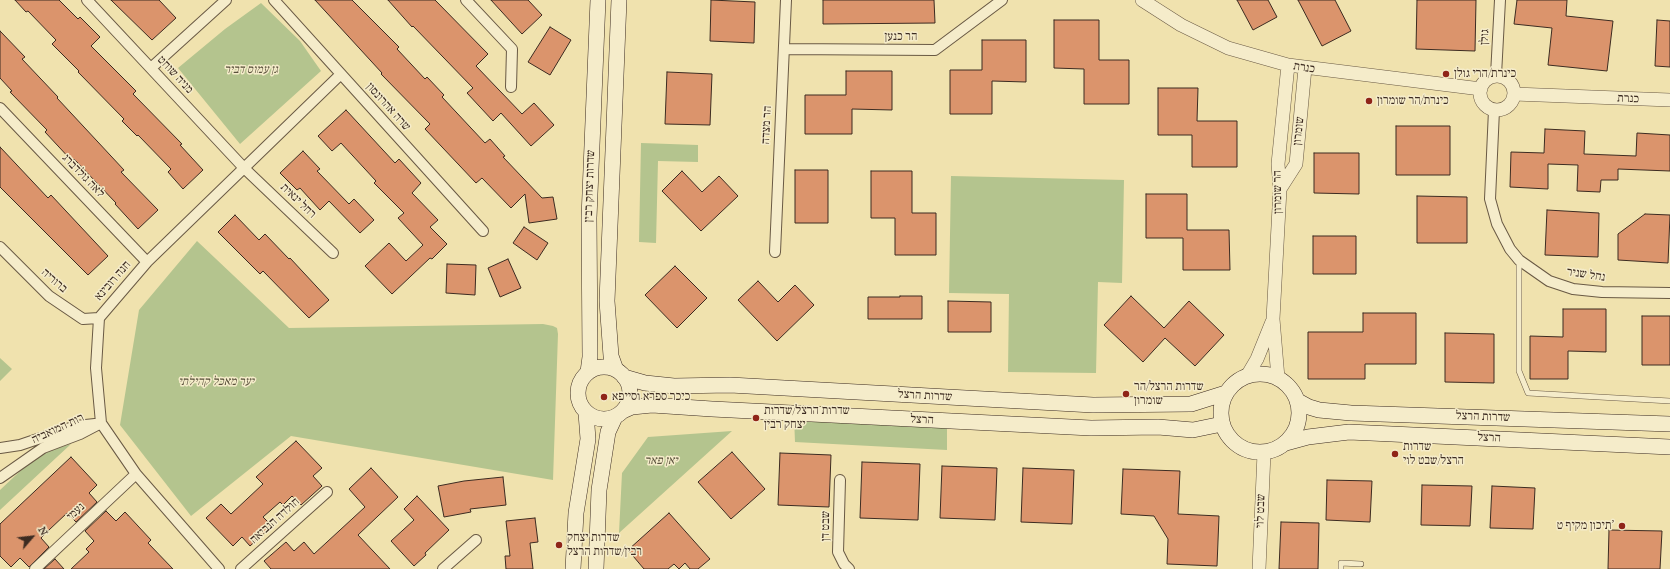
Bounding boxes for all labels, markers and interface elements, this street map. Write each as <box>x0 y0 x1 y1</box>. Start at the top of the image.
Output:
street label: גולן <box>1477 29 1493 45</box>
street label: הר כנען <box>885 30 917 44</box>
street label: מניה שוחט <box>154 53 196 97</box>
street label: כנרת <box>1292 59 1316 77</box>
park label: גן עמוס דביר <box>224 63 278 77</box>
place label: כינרת/הרי גולן <box>1454 67 1516 81</box>
marker: כינרת/הרי גולן <box>1441 69 1451 79</box>
street label: שרה אהרונסון <box>363 80 413 134</box>
street label: כנרת <box>1617 91 1639 107</box>
place label: כינרת/הר שומרון <box>1377 94 1449 108</box>
marker: כינרת/הר שומרון <box>1364 96 1374 106</box>
street label: הר מצדה <box>759 105 775 145</box>
street label: שומרון <box>1290 116 1308 146</box>
street label: שדרות יצחק רבין <box>582 149 598 223</box>
street label: לאה גולדברג <box>59 151 107 201</box>
street label: הר שומרון <box>1270 170 1286 214</box>
street label: רחל ינאית <box>277 180 319 222</box>
street label: חנה רובינא <box>92 258 134 304</box>
street label: נחל שניר <box>1566 265 1606 285</box>
street label: ברוריה <box>38 266 70 296</box>
park label: יער מאכל קהילתי <box>178 375 254 389</box>
place label: שדרות הרצל/הר שומרון <box>1134 380 1204 408</box>
street label: שדרות הרצל <box>897 387 953 405</box>
marker: שדרות הרצל/הר שומרון <box>1121 389 1131 399</box>
place label: כיכר ספרא וסייפא <box>612 390 690 404</box>
marker: כיכר ספרא וסייפא <box>599 392 609 402</box>
place label: שדרות הרצל/שדרות יצחק רבין <box>764 404 850 432</box>
street label: שדרות הרצל <box>1455 409 1511 425</box>
street label: רות המואביה <box>30 411 86 447</box>
street label: הרצל <box>910 412 934 428</box>
marker: שדרות הרצל/שדרות יצחק רבין <box>751 413 761 423</box>
street label: הרצל <box>1477 430 1501 446</box>
place label: שדרות הרצל/שבט לוי <box>1403 440 1464 468</box>
marker: שדרות הרצל/שבט לוי <box>1390 449 1400 459</box>
park label: יאן פאר <box>644 454 678 468</box>
street label: שבט לוי <box>1253 494 1269 528</box>
street label: חולדה הנביאה <box>247 495 303 547</box>
street label: נעמי <box>64 500 88 524</box>
street label: שבט דן <box>819 511 833 541</box>
north arrow <box>12 517 52 557</box>
place label: תיכון מקיף ט' <box>1557 519 1614 533</box>
marker: תיכון מקיף ט' <box>1617 521 1627 531</box>
text: N <box>35 524 51 538</box>
place label: שדרות יצחק רבין/שדרות הרצל <box>567 531 642 559</box>
marker: שדרות יצחק רבין/שדרות הרצל <box>554 540 564 550</box>

